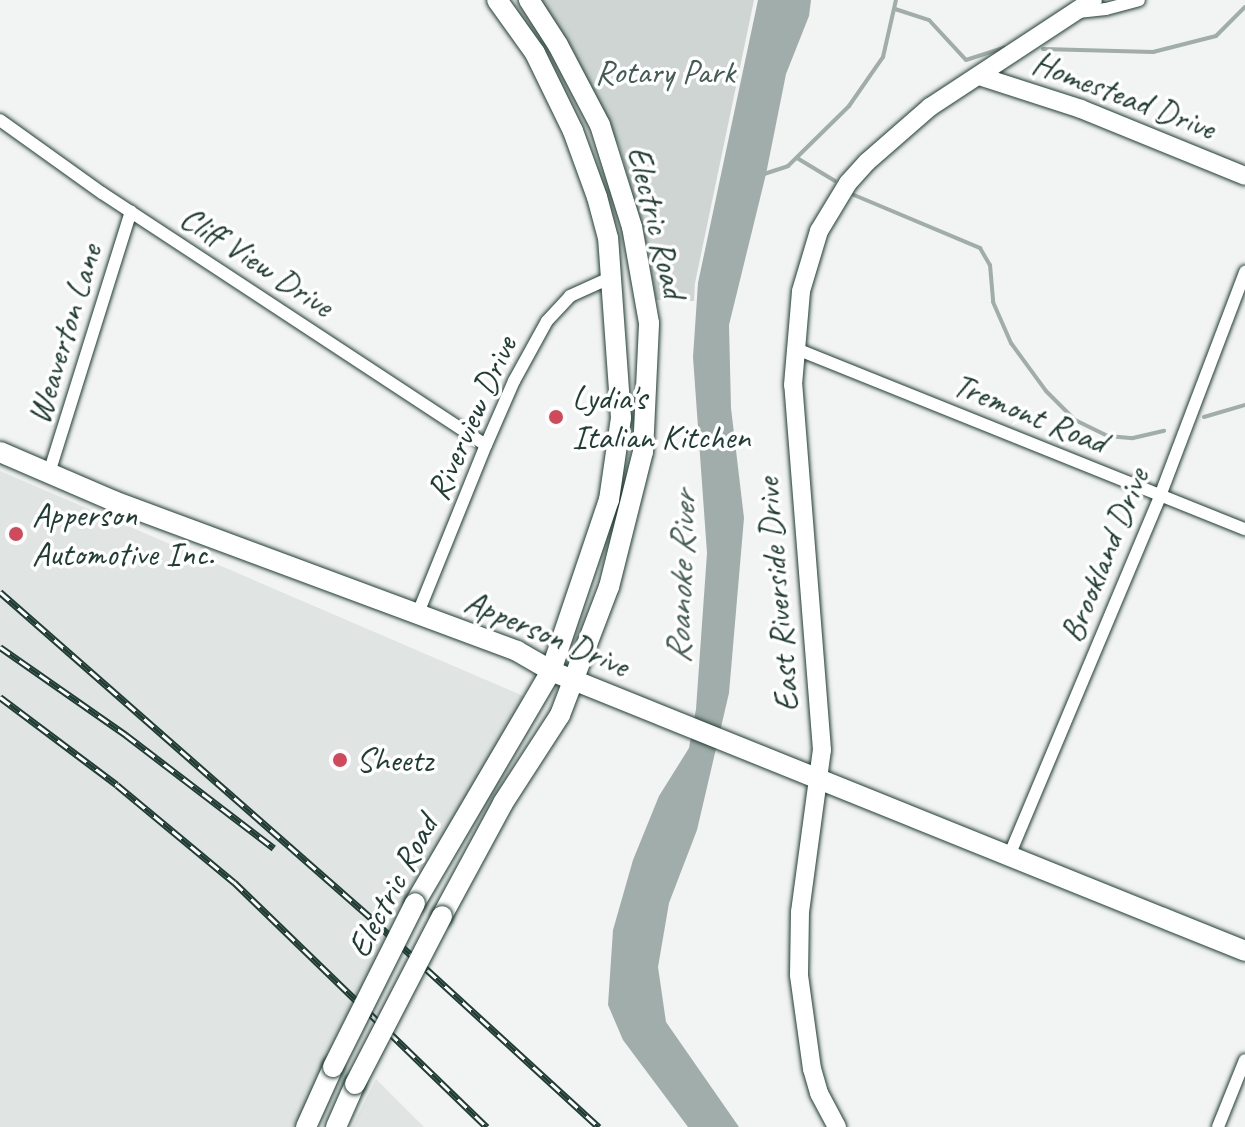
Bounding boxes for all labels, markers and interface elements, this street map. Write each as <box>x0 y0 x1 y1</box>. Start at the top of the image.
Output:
street label: Homestead Drive <box>1027 41 1221 149</box>
park label: Rotary Park <box>595 52 735 92</box>
street label: Electric Road <box>619 143 695 301</box>
street label: Cliff View Drive <box>173 196 341 326</box>
street label: Weaverton Lane <box>17 239 111 429</box>
street label: Riverview Drive <box>417 330 525 506</box>
street label: Tremont Road <box>948 364 1112 462</box>
place label: Lydia's Italian Kitchen <box>572 377 750 456</box>
marker: Lydia's Italian Kitchen <box>547 408 565 426</box>
street label: Brookland Drive <box>1051 462 1157 648</box>
street label: East Riverside Drive <box>746 476 808 714</box>
water label: Roanoke River <box>656 492 706 664</box>
place label: Apperson Automotive Inc. <box>32 494 213 574</box>
marker: Apperson Automotive Inc. <box>7 525 25 543</box>
street label: Apperson Drive <box>459 580 635 686</box>
place label: Sheetz <box>356 740 433 780</box>
marker: Sheetz <box>331 751 349 769</box>
street label: Electric Road <box>338 809 446 963</box>

